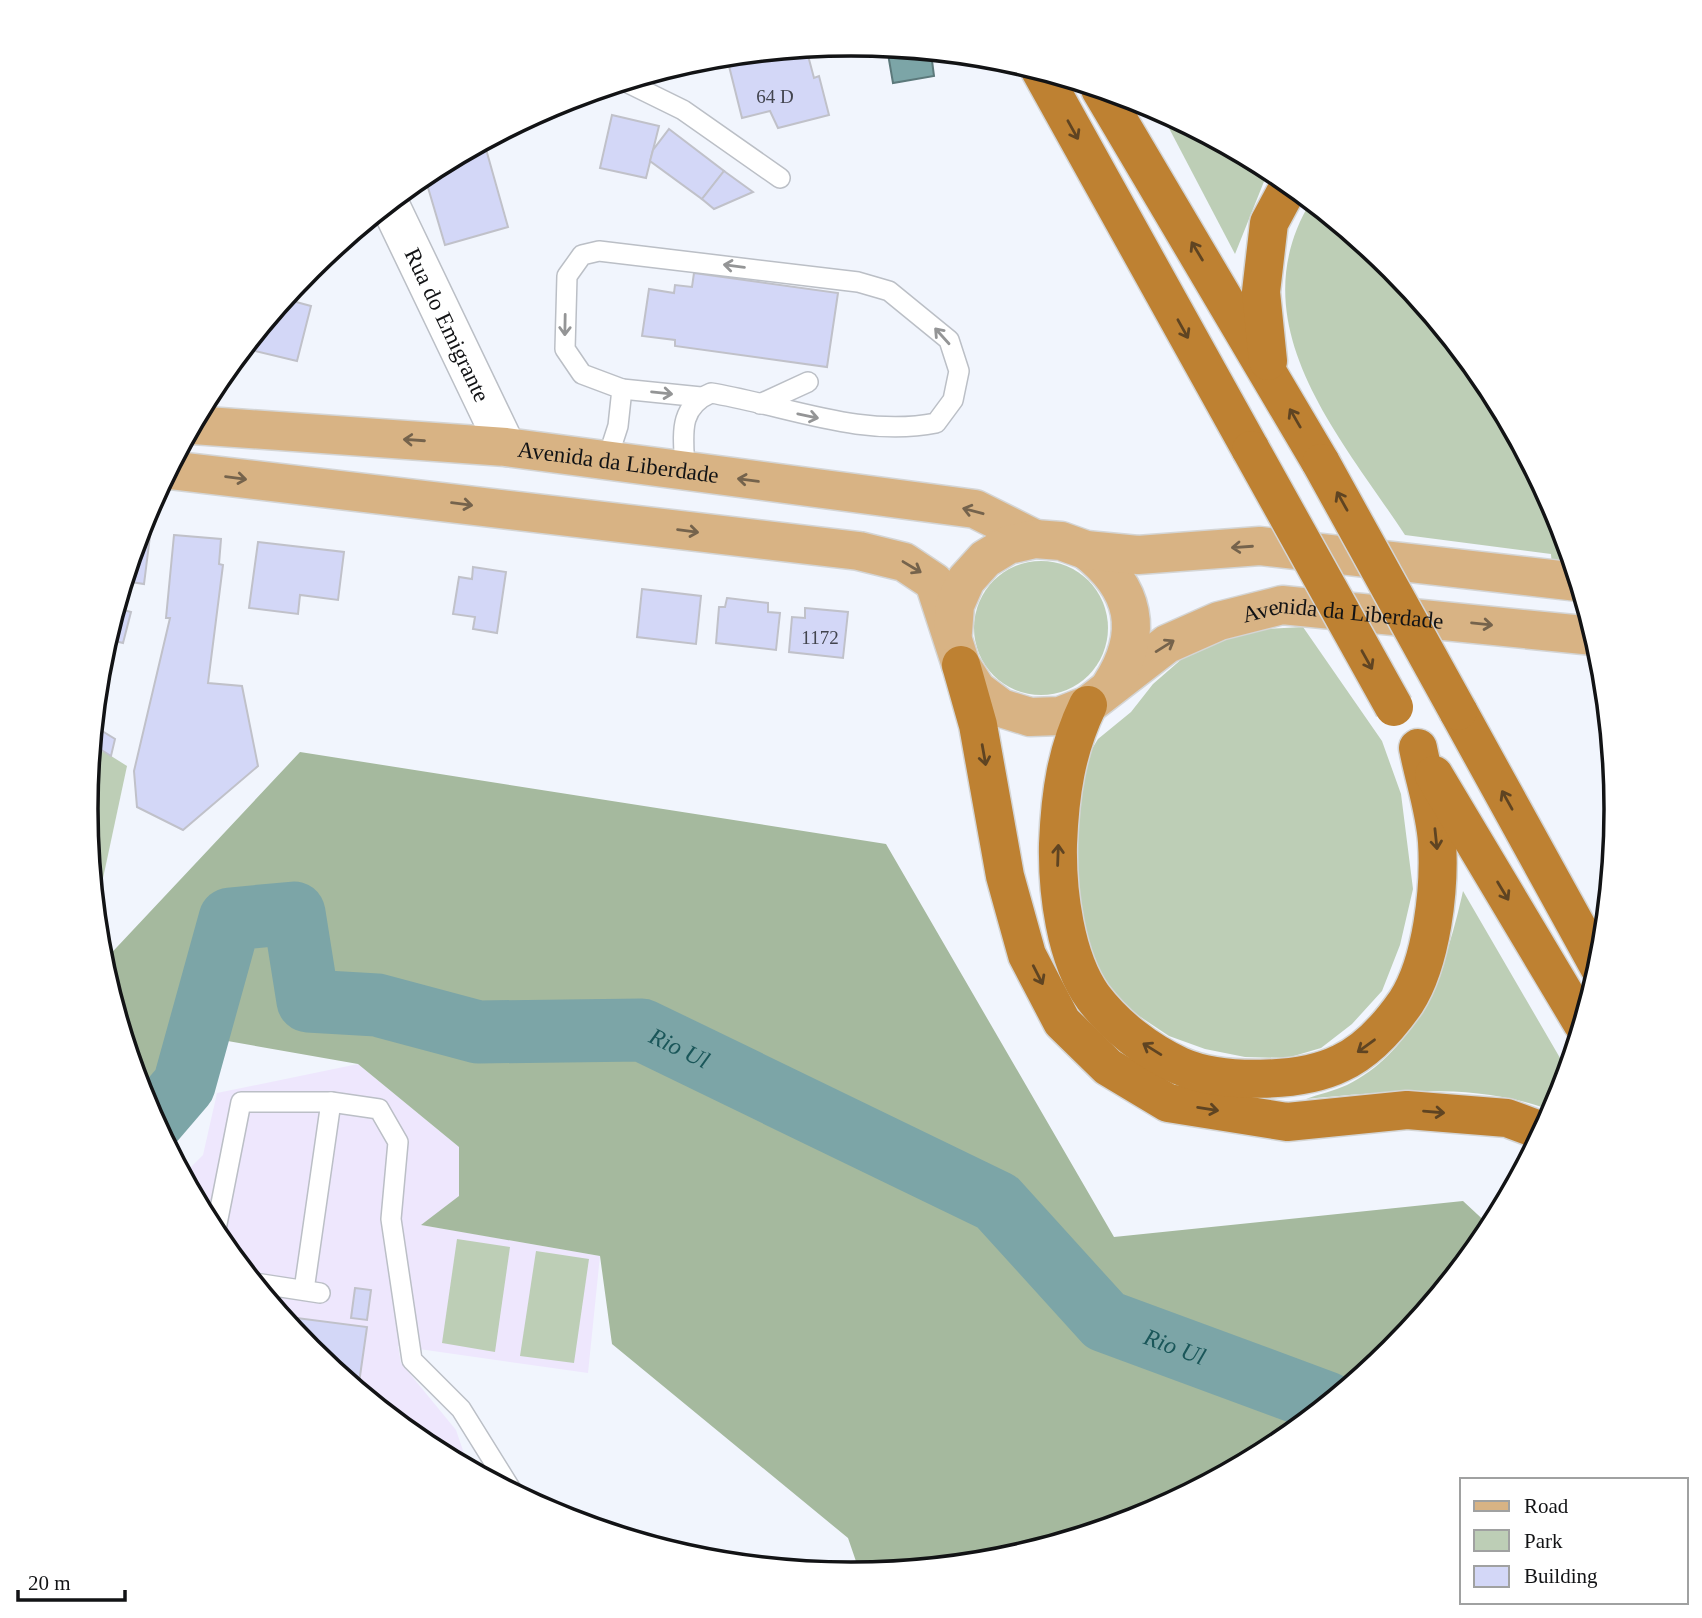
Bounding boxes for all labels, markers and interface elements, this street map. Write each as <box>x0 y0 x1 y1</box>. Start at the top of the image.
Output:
house number: 64 D <box>756 86 794 107</box>
one-way arrow <box>1067 119 1080 140</box>
one-way arrow <box>1189 242 1203 262</box>
street label: Rua do Emigrante <box>400 244 495 406</box>
one-way arrow <box>723 260 745 273</box>
one-way arrow <box>558 313 572 336</box>
one-way arrow <box>1177 318 1190 339</box>
one-way arrow <box>934 327 950 345</box>
one-way arrow <box>650 387 672 400</box>
one-way arrow <box>1288 408 1301 429</box>
one-way arrow <box>796 409 819 423</box>
one-way arrow <box>403 433 425 446</box>
street label: Avenida da Liberdade <box>516 436 720 488</box>
one-way arrow <box>224 472 247 485</box>
one-way arrow <box>737 473 760 486</box>
one-way arrow <box>1335 491 1348 512</box>
one-way arrow <box>450 498 473 511</box>
one-way arrow <box>963 504 985 517</box>
one-way arrow <box>676 524 699 537</box>
one-way arrow <box>1232 541 1254 554</box>
one-way arrow <box>901 561 921 575</box>
street label: Avenida da Liberdade <box>1240 592 1445 633</box>
one-way arrow <box>1470 618 1493 631</box>
house number: 1172 <box>801 627 839 648</box>
one-way arrow <box>1155 639 1175 653</box>
one-way arrow <box>1361 649 1374 670</box>
one-way arrow <box>977 743 991 766</box>
one-way arrow <box>1500 790 1513 811</box>
one-way arrow <box>1429 827 1442 850</box>
one-way arrow <box>1051 843 1064 866</box>
one-way arrow <box>1496 881 1510 901</box>
one-way arrow <box>1031 964 1045 985</box>
water label: Rio Ul <box>644 1022 714 1074</box>
one-way arrow <box>1357 1039 1376 1053</box>
one-way arrow <box>1142 1041 1162 1055</box>
one-way arrow <box>1196 1103 1219 1116</box>
one-way arrow <box>1422 1106 1444 1119</box>
water label: Rio Ul <box>1140 1323 1209 1370</box>
legend <box>1460 1478 1688 1604</box>
text: Road <box>1524 1494 1569 1518</box>
text: Park <box>1524 1529 1563 1553</box>
scale bar <box>18 1558 124 1602</box>
text: Building <box>1524 1564 1598 1588</box>
text: 20 m <box>28 1571 71 1595</box>

